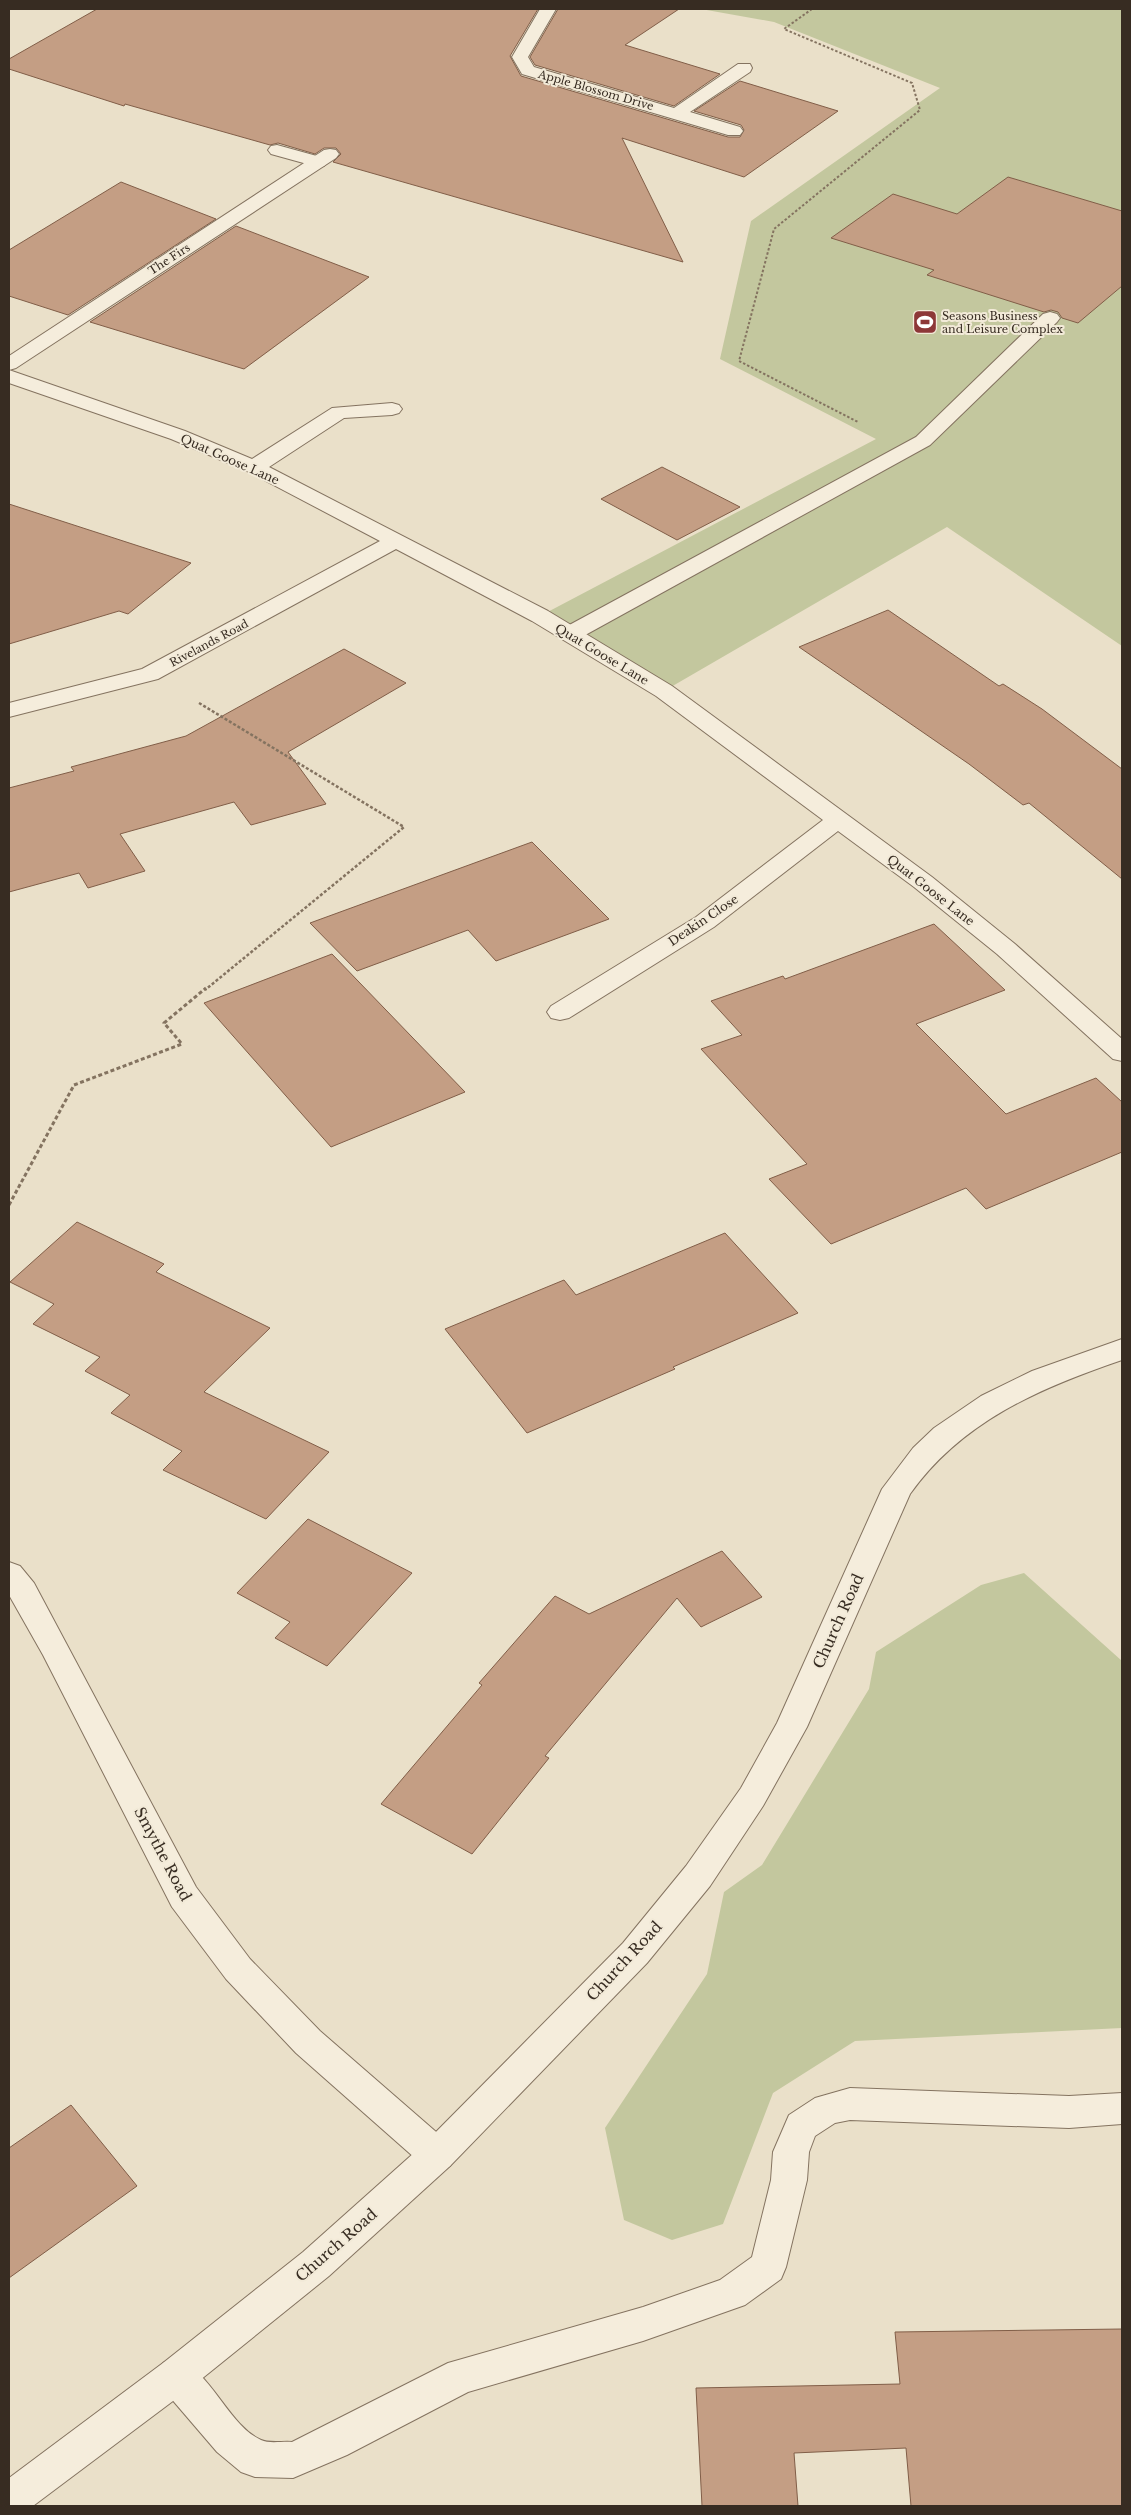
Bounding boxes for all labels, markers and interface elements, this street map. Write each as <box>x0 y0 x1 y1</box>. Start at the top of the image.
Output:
street label: Apple Blossom Drive <box>536 67 655 113</box>
street label: The Firs <box>145 240 193 278</box>
sports icon: Seasons Business and Leisure Complex <box>912 309 938 335</box>
place label: Seasons Business and Leisure Complex <box>942 309 1063 336</box>
street label: Quat Goose Lane <box>178 430 282 488</box>
street label: Rivelands Road <box>167 616 251 670</box>
street label: Quat Goose Lane <box>553 620 652 688</box>
street label: Quat Goose Lane <box>884 851 978 929</box>
street label: Deakin Close <box>665 891 741 949</box>
street label: Church Road <box>809 1571 867 1671</box>
street label: Smythe Road <box>130 1804 196 1904</box>
street label: Church Road <box>582 1917 666 2005</box>
street label: Church Road <box>291 2204 381 2286</box>

